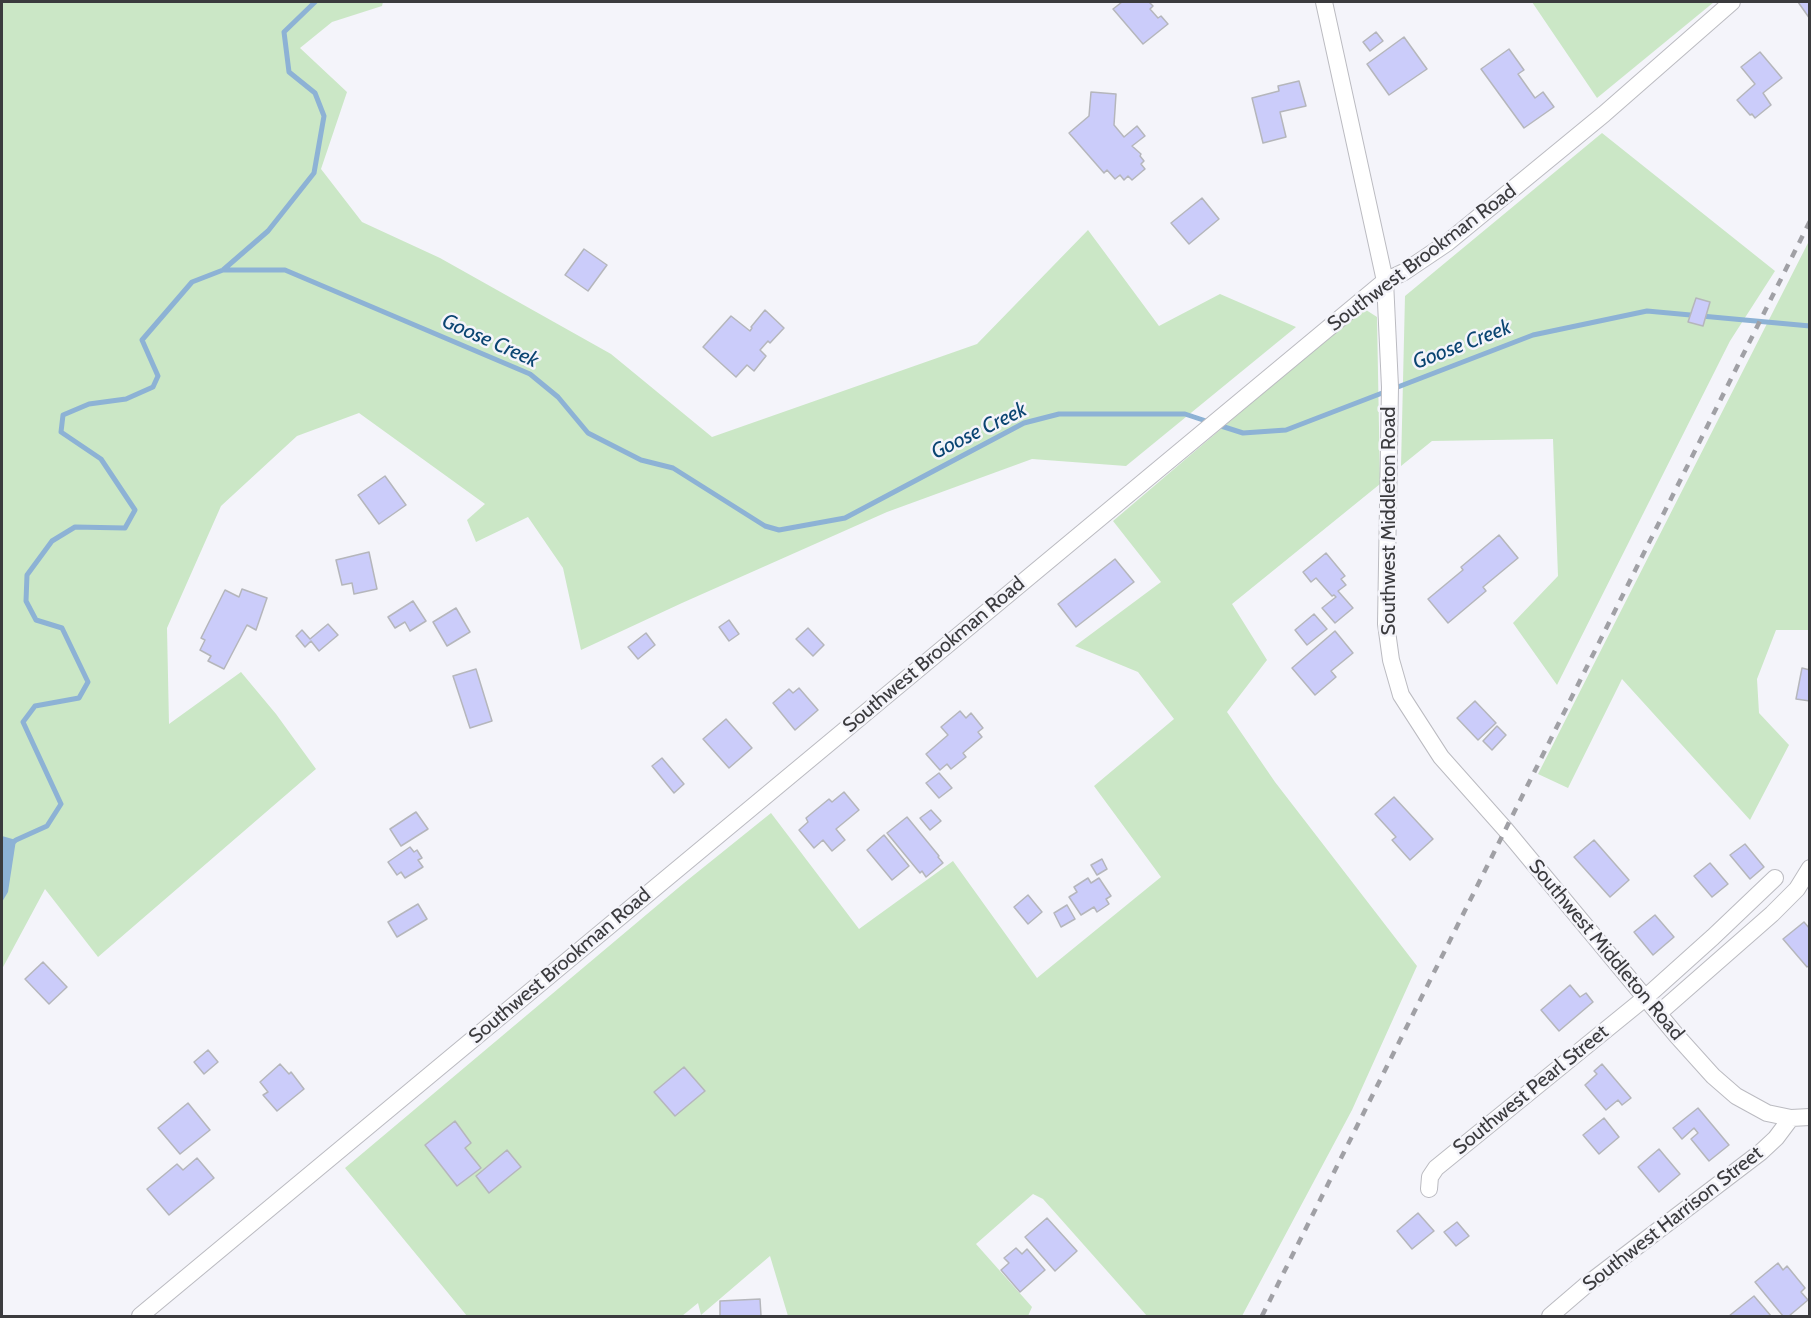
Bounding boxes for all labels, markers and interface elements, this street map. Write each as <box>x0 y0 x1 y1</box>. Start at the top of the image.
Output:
street label: Southwest Brookman Road <box>1323 179 1521 337</box>
water label: Goose Creek <box>438 309 542 373</box>
water label: Goose Creek <box>1409 315 1515 375</box>
water label: Goose Creek <box>927 397 1031 465</box>
street label: Southwest Middleton Road <box>1377 407 1401 635</box>
street label: Southwest Brookman Road <box>838 572 1030 738</box>
street label: Southwest Middleton Road <box>1523 855 1689 1045</box>
street label: Southwest Brookman Road <box>464 883 656 1049</box>
street label: Southwest Pearl Street <box>1449 1020 1613 1160</box>
street label: Southwest Harrison Street <box>1578 1141 1768 1297</box>

